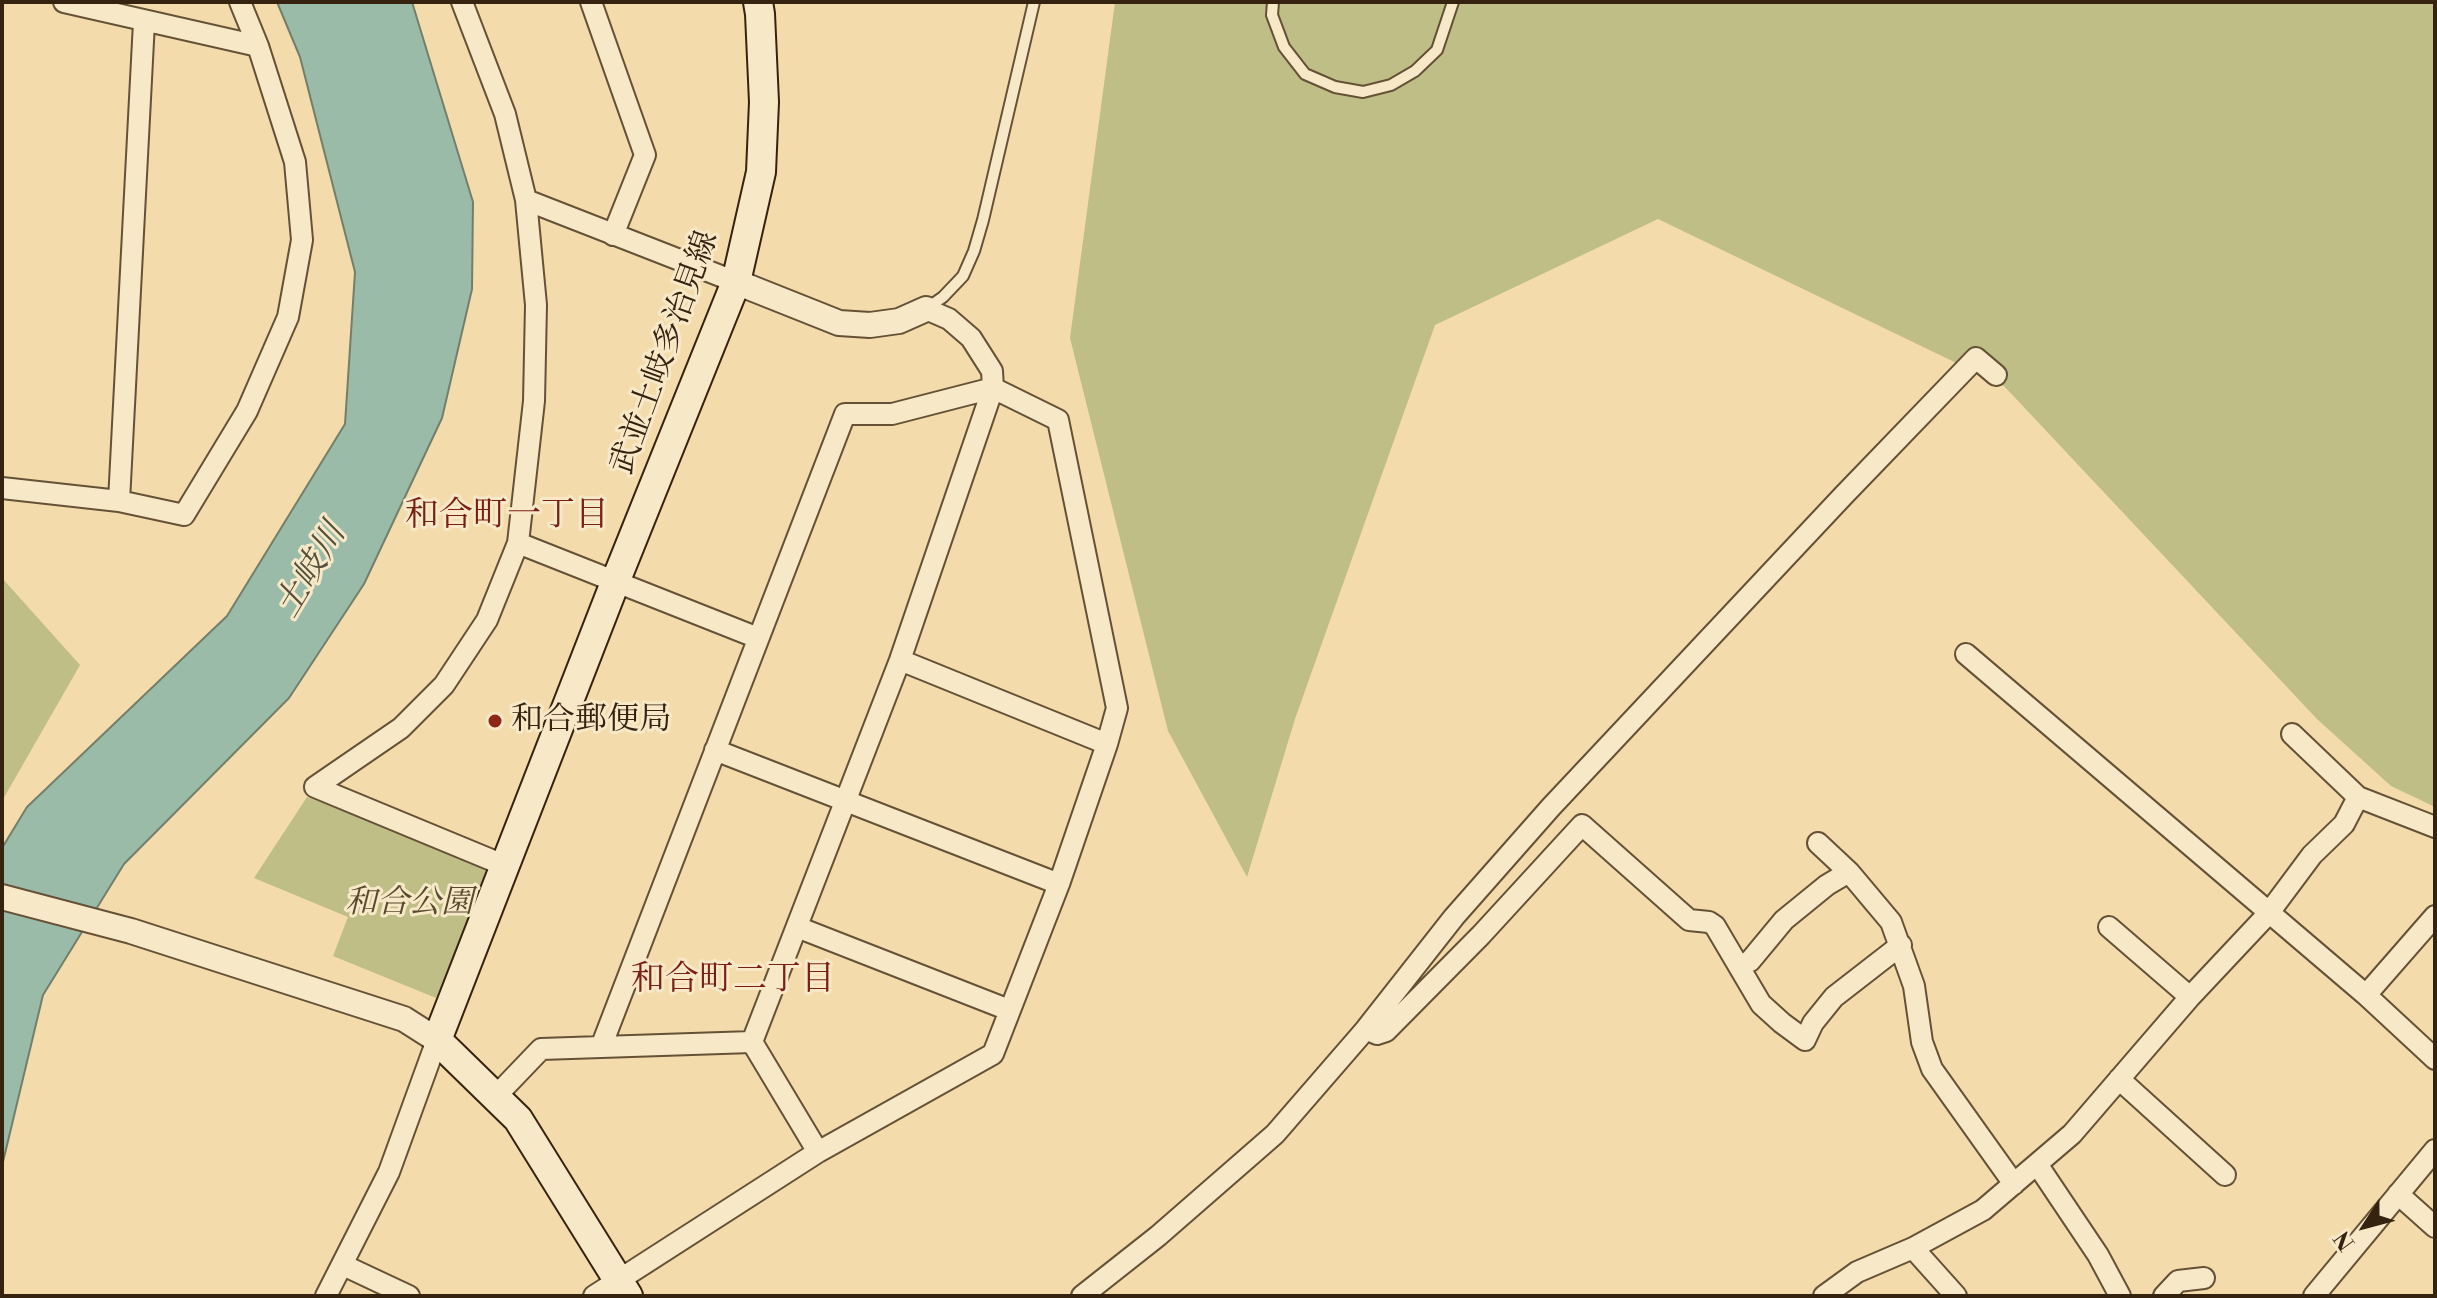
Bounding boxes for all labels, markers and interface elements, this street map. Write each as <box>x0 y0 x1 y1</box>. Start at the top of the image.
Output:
street label: 武並土岐多治見線 <box>604 226 728 480</box>
district label: 和合町一丁目 <box>405 497 609 537</box>
water label: 土岐川 <box>268 517 356 625</box>
place label: 和合郵便局 <box>511 702 671 740</box>
marker: 和合郵便局 <box>486 712 504 730</box>
park label: 和合公園 <box>345 885 473 923</box>
district label: 和合町二丁目 <box>631 961 835 1001</box>
north arrow <box>2325 1186 2405 1266</box>
text: N <box>2329 1225 2361 1255</box>

